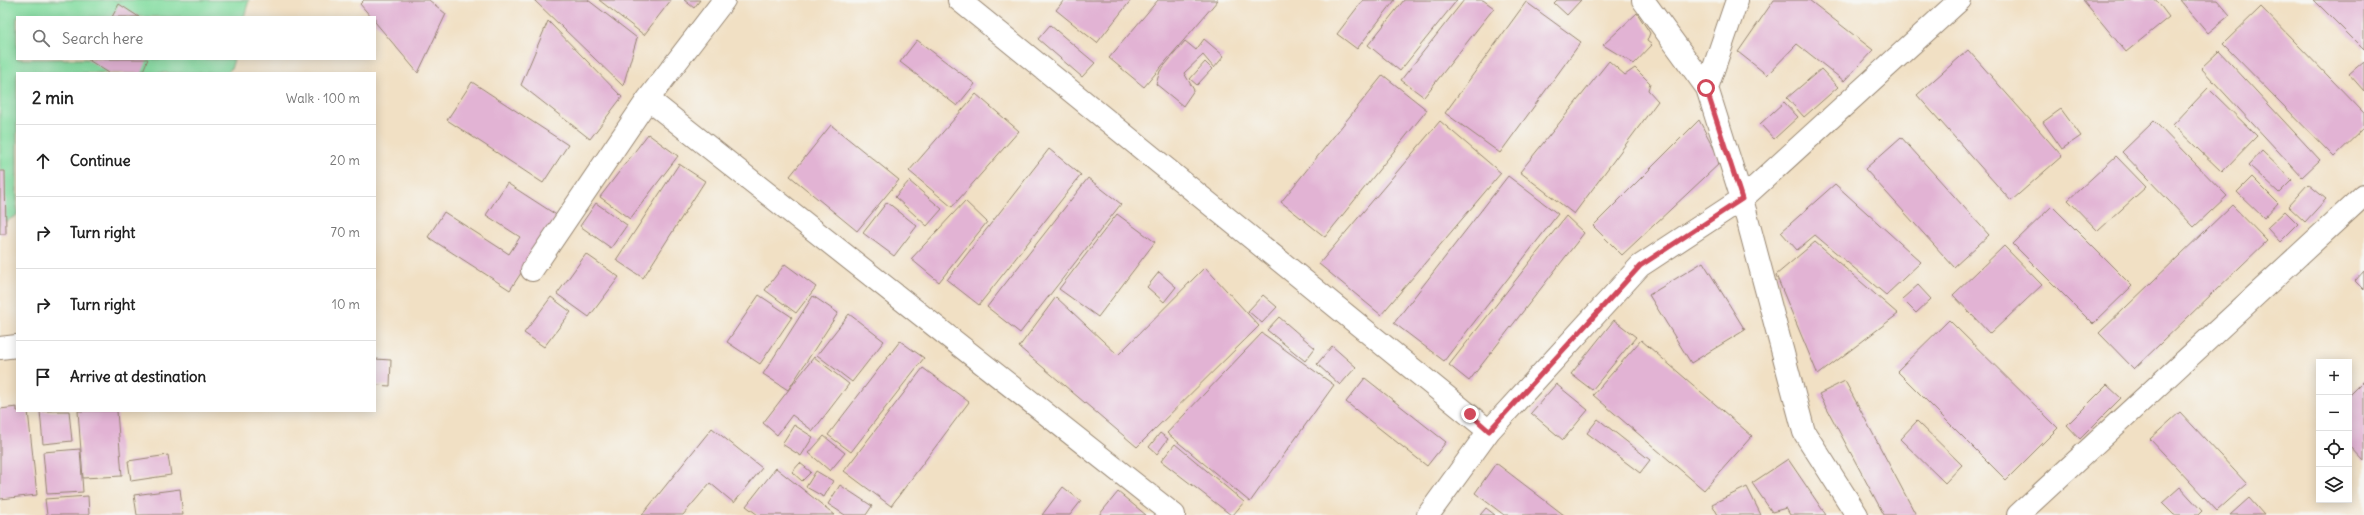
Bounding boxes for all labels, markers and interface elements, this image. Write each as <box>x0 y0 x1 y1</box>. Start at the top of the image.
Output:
search box <box>16 16 376 60</box>
icon: search <box>30 27 52 49</box>
text: Search here <box>62 29 143 48</box>
route start <box>1697 79 1715 97</box>
text: 2 min <box>32 87 74 109</box>
text: Walk · 100 m <box>286 90 360 107</box>
icon: ahead <box>32 150 54 172</box>
text: Continue <box>70 151 131 170</box>
text: 20 m <box>330 152 360 169</box>
icon: right <box>32 222 54 244</box>
text: Turn right <box>70 223 135 242</box>
text: 70 m <box>331 224 360 241</box>
icon: right <box>32 294 54 316</box>
text: Turn right <box>70 295 135 314</box>
text: 10 m <box>332 296 360 313</box>
map controls <box>2316 359 2352 503</box>
button: + <box>2316 359 2352 395</box>
icon: arrive <box>32 366 54 388</box>
text: Arrive at destination <box>70 367 206 386</box>
button: − <box>2316 395 2352 431</box>
route end <box>1461 405 1479 423</box>
button: locate <box>2316 431 2352 467</box>
button: layers <box>2316 467 2352 503</box>

